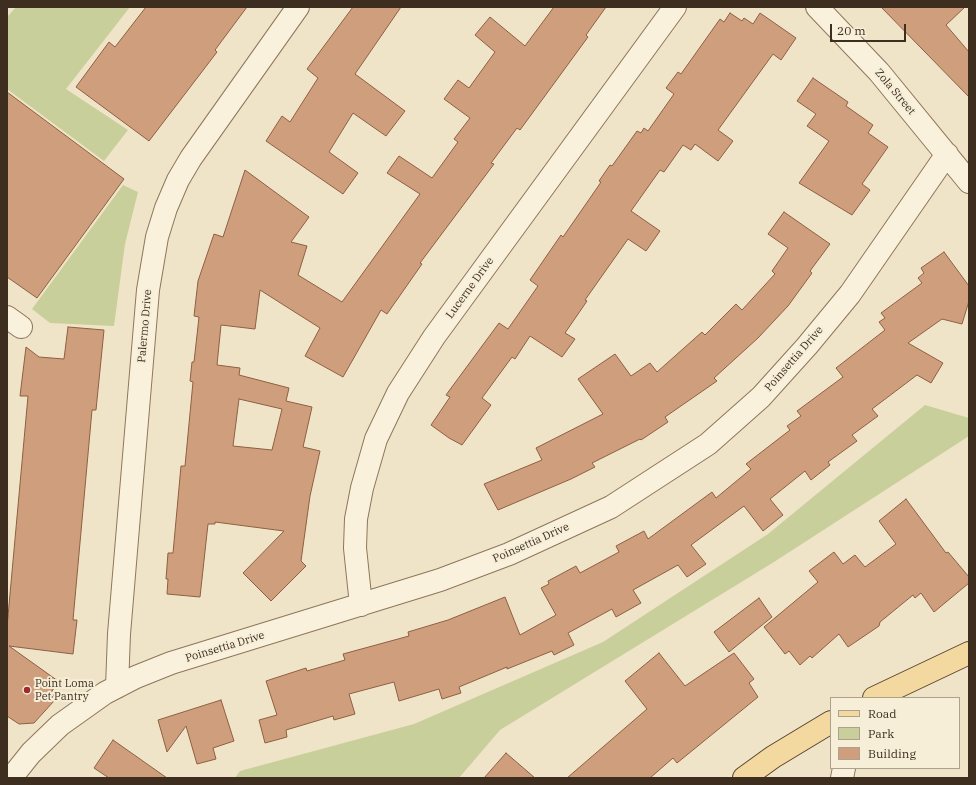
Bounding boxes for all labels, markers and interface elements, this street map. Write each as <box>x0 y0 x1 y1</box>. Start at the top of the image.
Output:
scale bar <box>832 16 908 42</box>
text: 20 m <box>837 23 866 38</box>
street label: Zola Street <box>872 66 918 118</box>
street label: Lucerne Drive <box>443 255 497 321</box>
street label: Palermo Drive <box>135 289 155 363</box>
street label: Poinsettia Drive <box>762 324 826 394</box>
street label: Poinsettia Drive <box>491 520 571 566</box>
street label: Poinsettia Drive <box>184 629 266 665</box>
place label: Point Loma Pet Pantry <box>35 677 94 703</box>
marker: Point Loma Pet Pantry <box>22 685 32 695</box>
legend <box>830 697 960 769</box>
text: Road <box>868 706 897 721</box>
text: Park <box>868 726 894 741</box>
text: Building <box>868 746 916 761</box>

